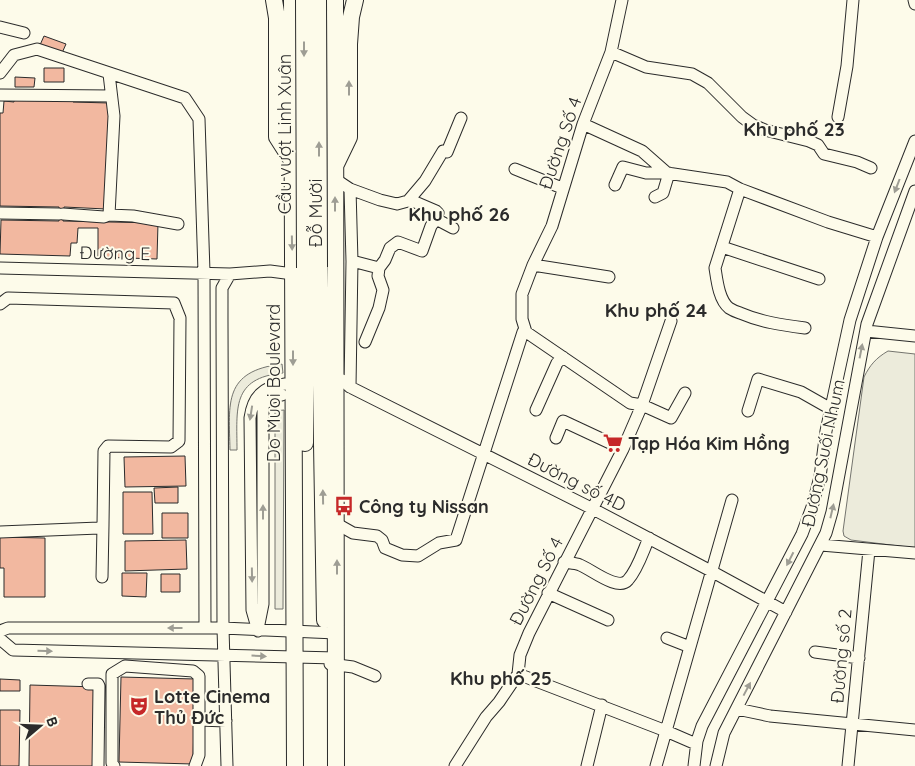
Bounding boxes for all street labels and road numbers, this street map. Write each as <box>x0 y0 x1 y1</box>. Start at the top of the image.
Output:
street label: Cầu vượt Linh Xuân <box>273 54 296 214</box>
street label: Đường Số 4 <box>533 94 587 192</box>
street label: Đỗ Mười <box>304 179 327 247</box>
street label: Đường E <box>79 241 151 265</box>
street label: Do Muoi Boulevard <box>262 304 285 462</box>
street label: Đường Suối Nhum <box>796 377 850 529</box>
street label: Đường số 4D <box>524 447 630 517</box>
street label: Đường Số 4 <box>504 533 568 629</box>
street label: Đường số 2 <box>825 608 857 704</box>

